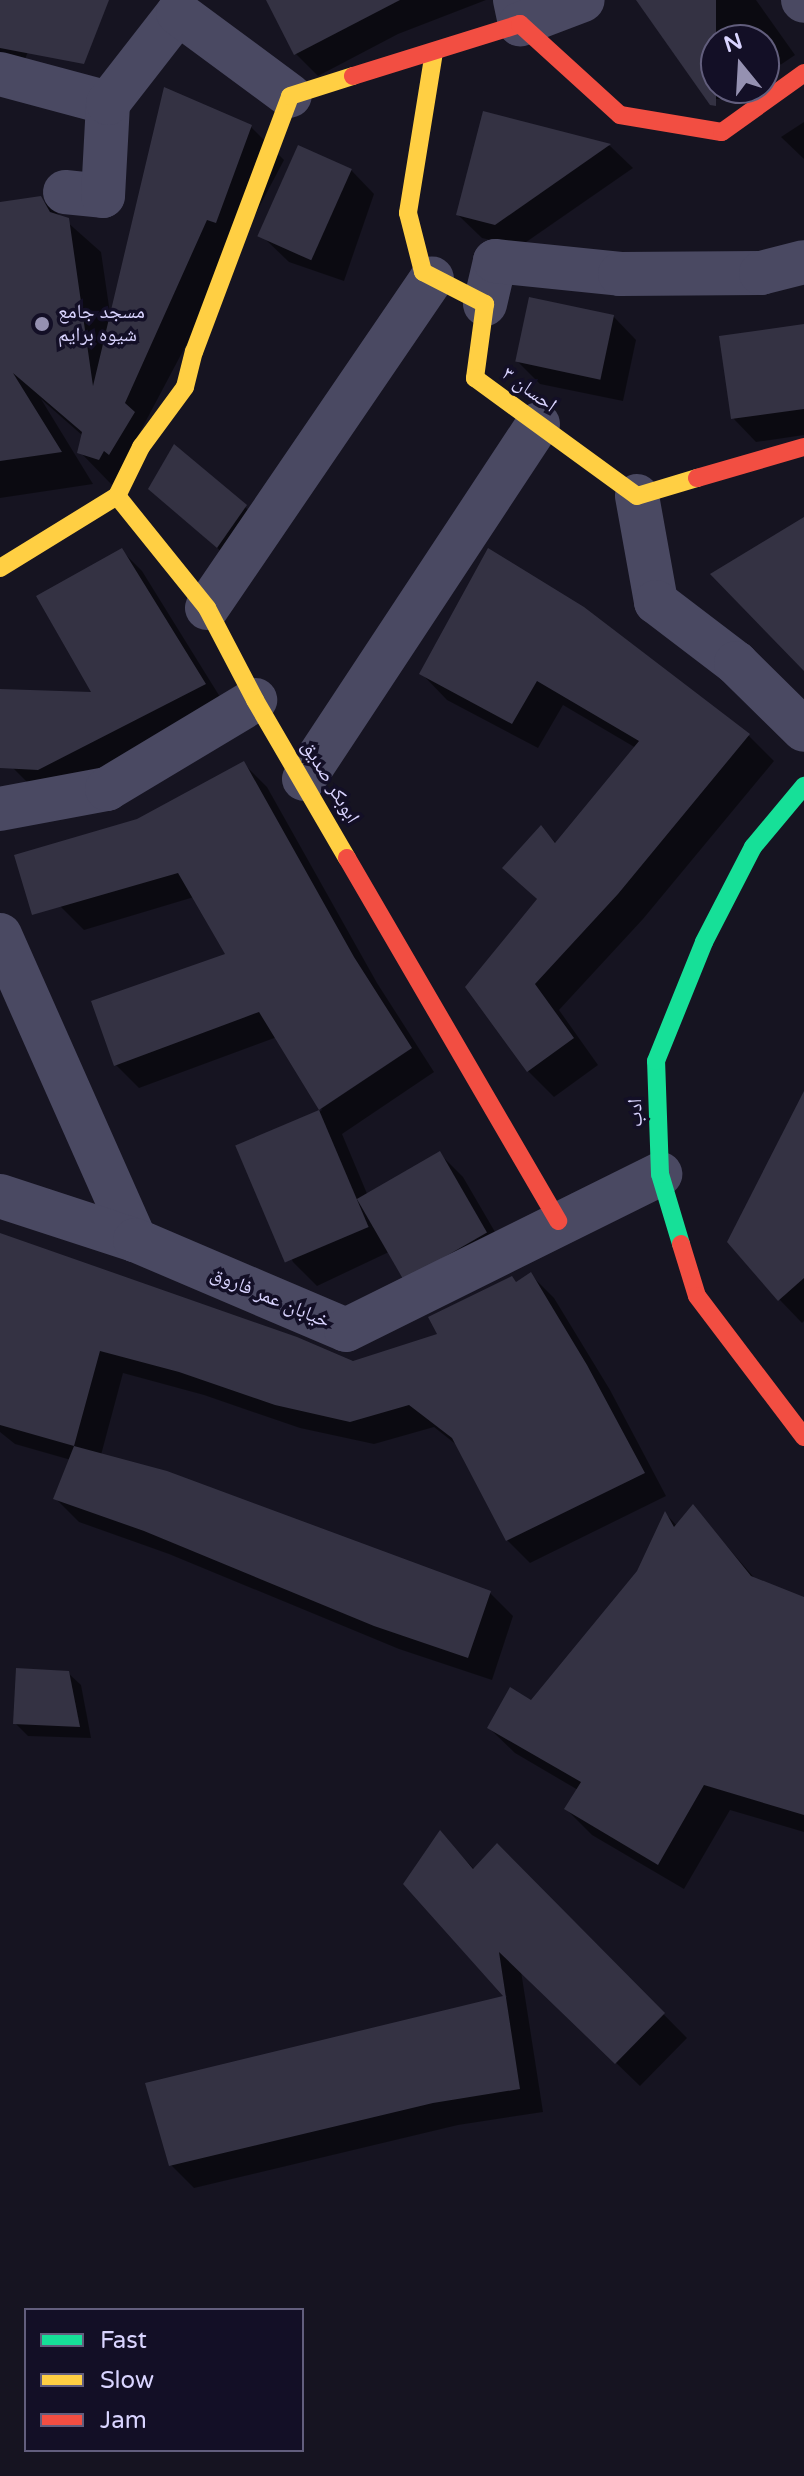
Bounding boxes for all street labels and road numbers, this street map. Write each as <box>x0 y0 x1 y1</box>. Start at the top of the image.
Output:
street label: احسان ۳ <box>497 362 561 418</box>
street label: ابوبکر صدیق <box>296 736 364 828</box>
street label: ادب <box>624 1098 648 1128</box>
street label: خیابان عمر فاروق <box>207 1262 333 1334</box>

